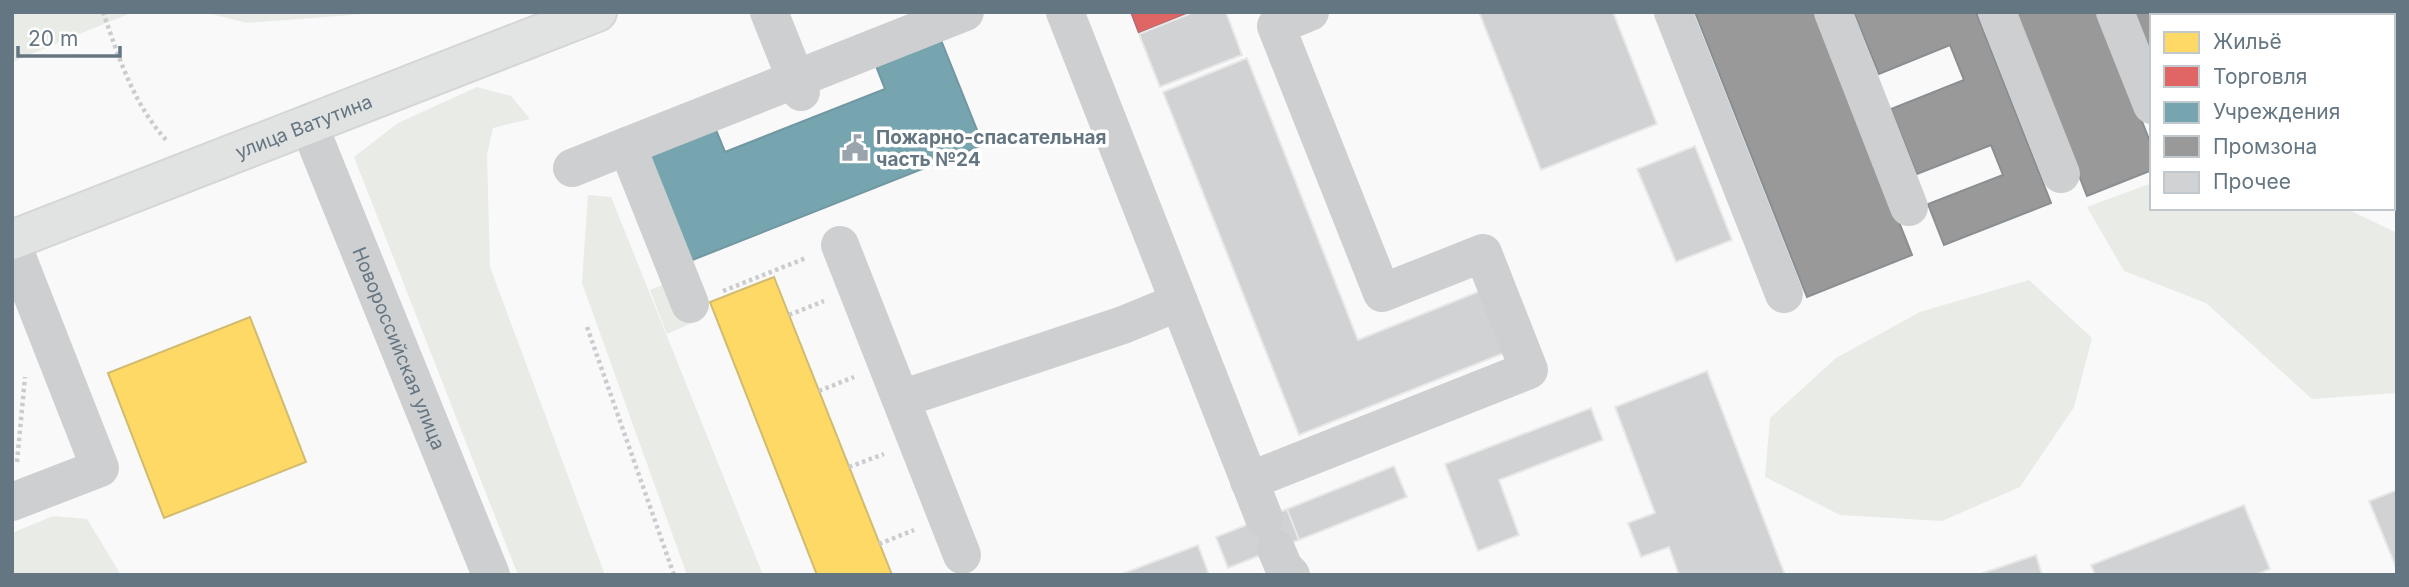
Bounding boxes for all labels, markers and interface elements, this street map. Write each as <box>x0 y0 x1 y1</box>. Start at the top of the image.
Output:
scale bar <box>18 14 119 58</box>
legend <box>2150 14 2395 210</box>
text: 20 m <box>28 26 78 51</box>
text: Жильё <box>2213 29 2282 54</box>
text: Торговля <box>2213 64 2307 89</box>
street label: улица Ватутина <box>232 90 376 164</box>
text: Учреждения <box>2213 99 2340 124</box>
place label: Пожарно-спасательная часть №24 <box>876 126 1107 171</box>
public building icon: Пожарно-спасательная часть №24 <box>840 133 870 163</box>
text: Промзона <box>2213 134 2317 159</box>
text: Прочее <box>2213 169 2291 194</box>
street label: Новороссийская улица <box>347 244 450 453</box>

